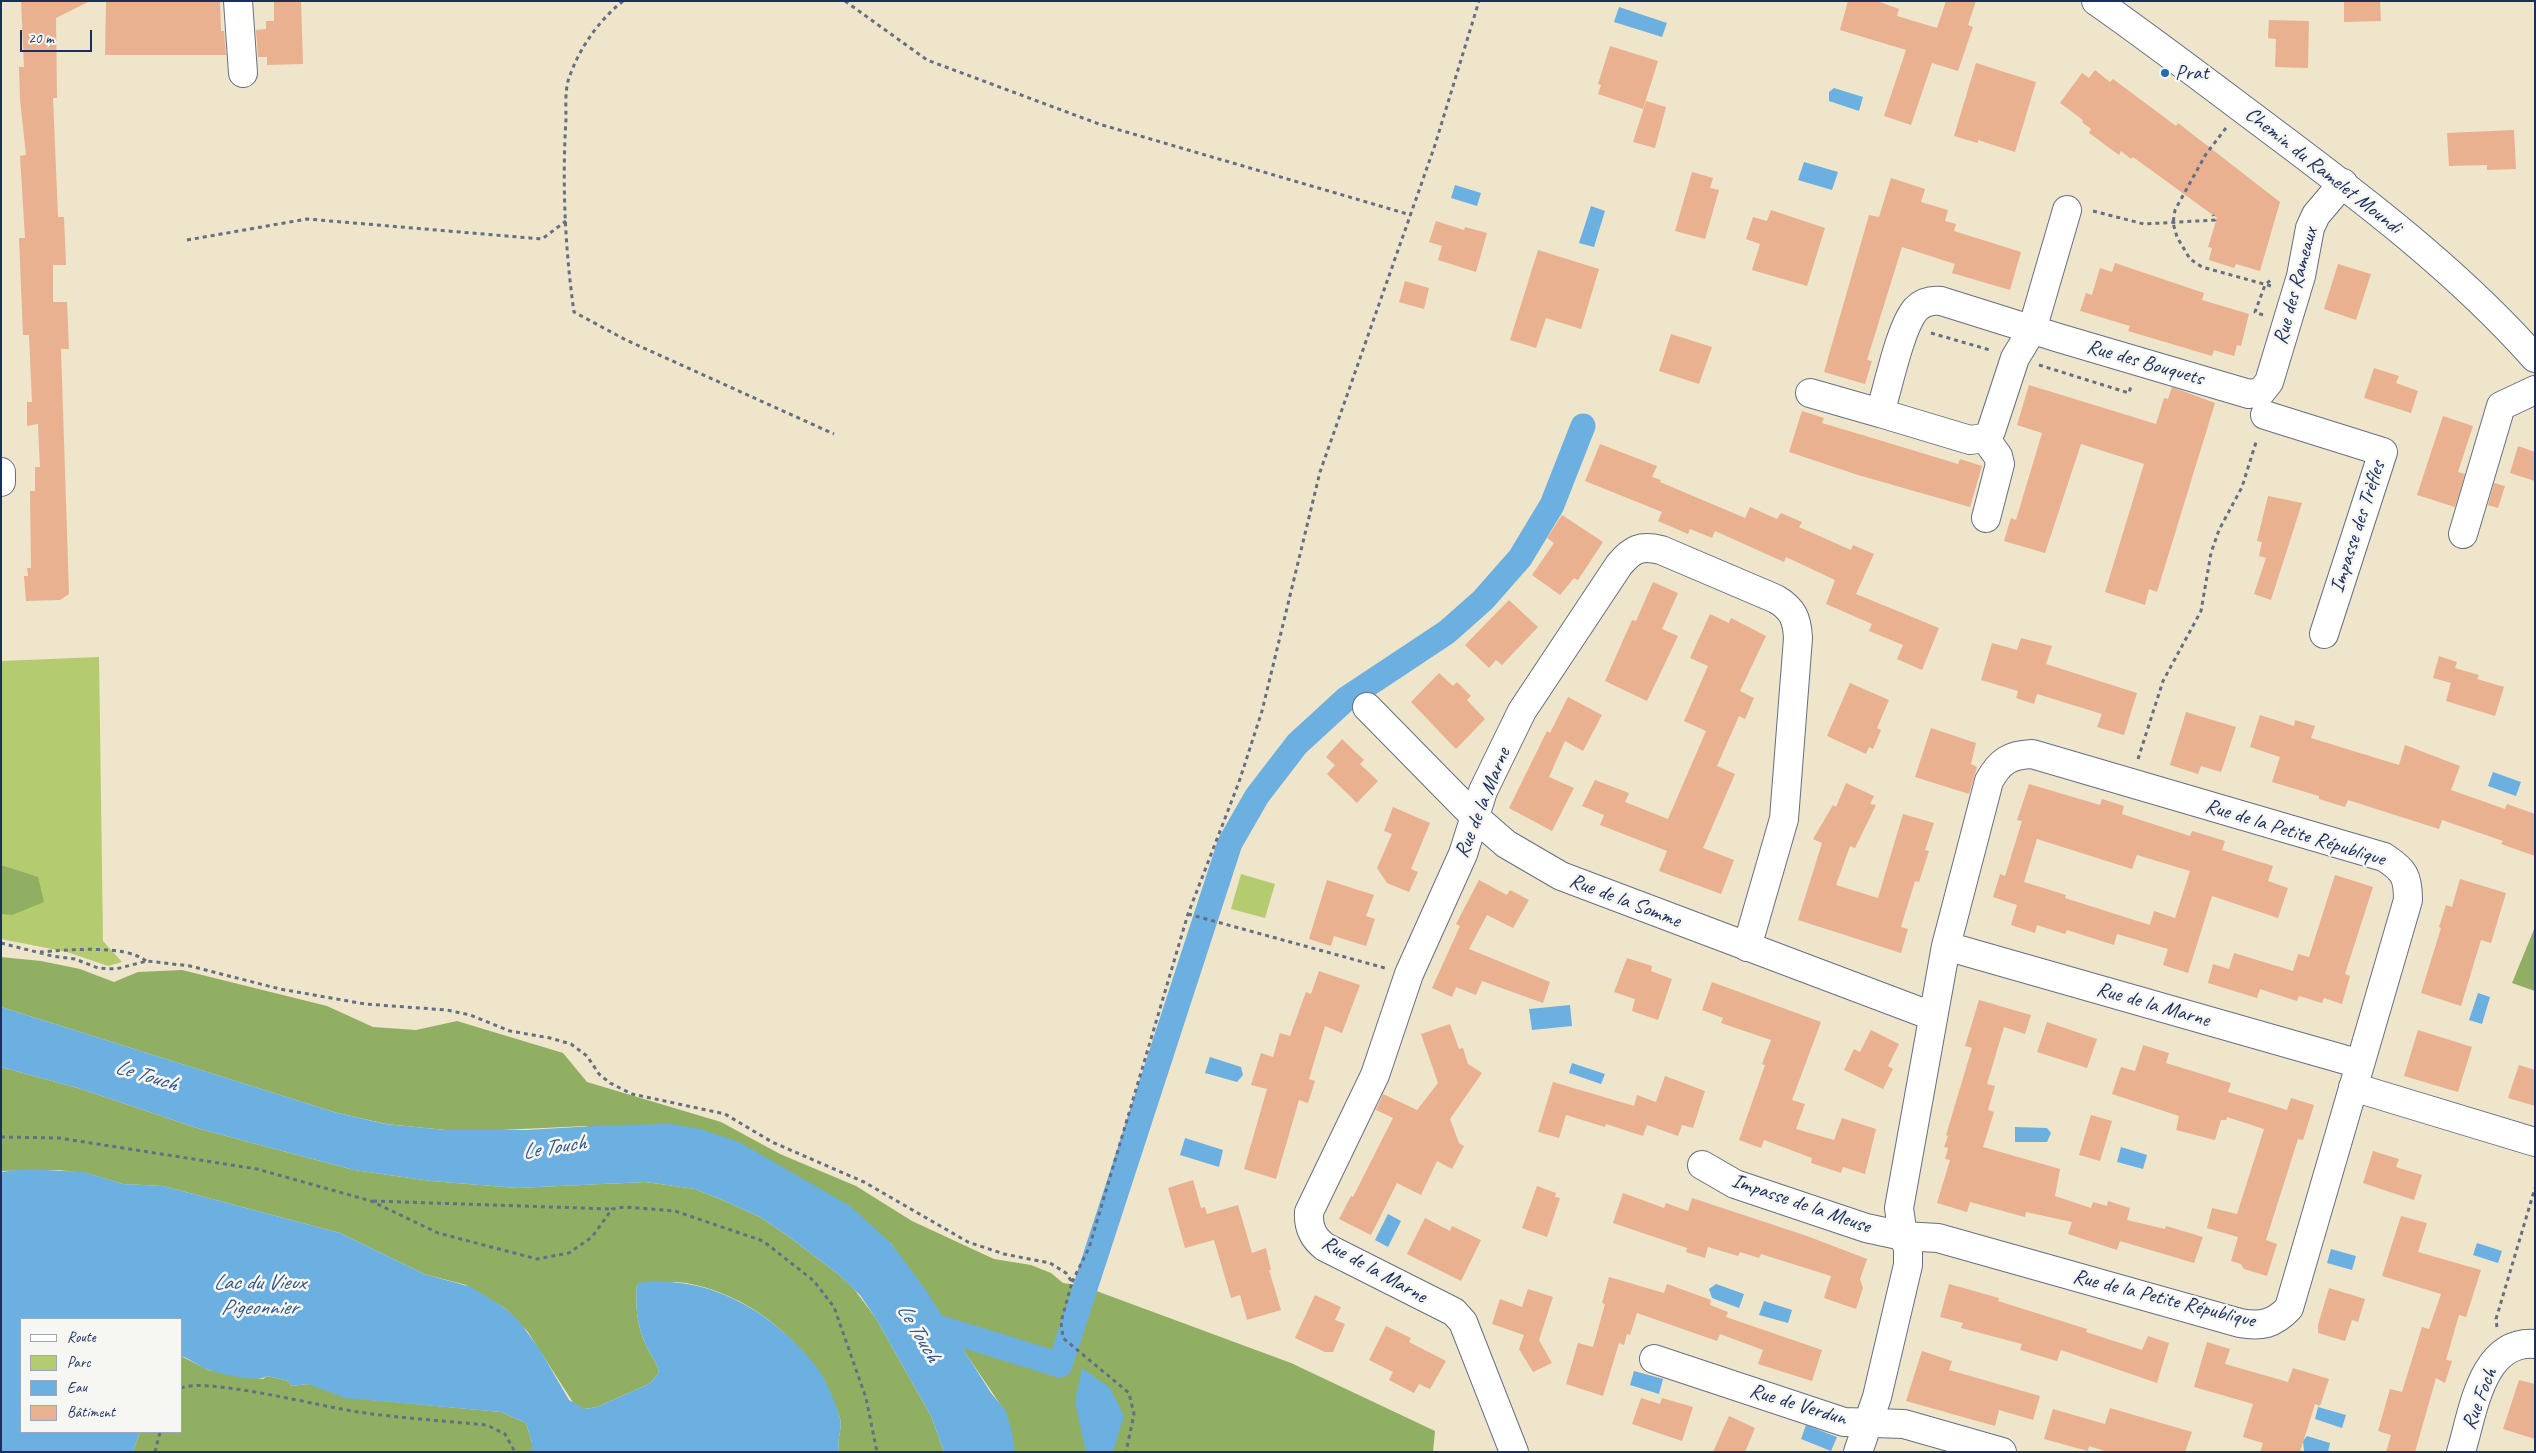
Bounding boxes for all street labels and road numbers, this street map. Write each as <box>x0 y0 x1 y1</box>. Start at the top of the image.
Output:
street label: Chemin du Ramelet Moundi <box>2240 102 2406 240</box>
street label: Rue des Rameaux <box>2268 225 2324 347</box>
street label: Rue des Bouquets <box>2084 334 2206 392</box>
street label: Impasse des Trèfles <box>2325 458 2391 596</box>
street label: Rue de la Marne <box>1450 744 1516 862</box>
street label: Rue de la Petite République <box>2202 794 2388 872</box>
street label: Rue de la Somme <box>1566 868 1684 934</box>
street label: Rue de la Marne <box>2094 977 2212 1033</box>
street label: Impasse de la Meuse <box>1728 1168 1874 1240</box>
street label: Rue de la Marne <box>1317 1231 1431 1309</box>
street label: Rue de la Petite République <box>2070 1264 2258 1334</box>
street label: Rue Foch <box>2457 1365 2503 1433</box>
street label: Rue de Verdun <box>1746 1378 1850 1432</box>

